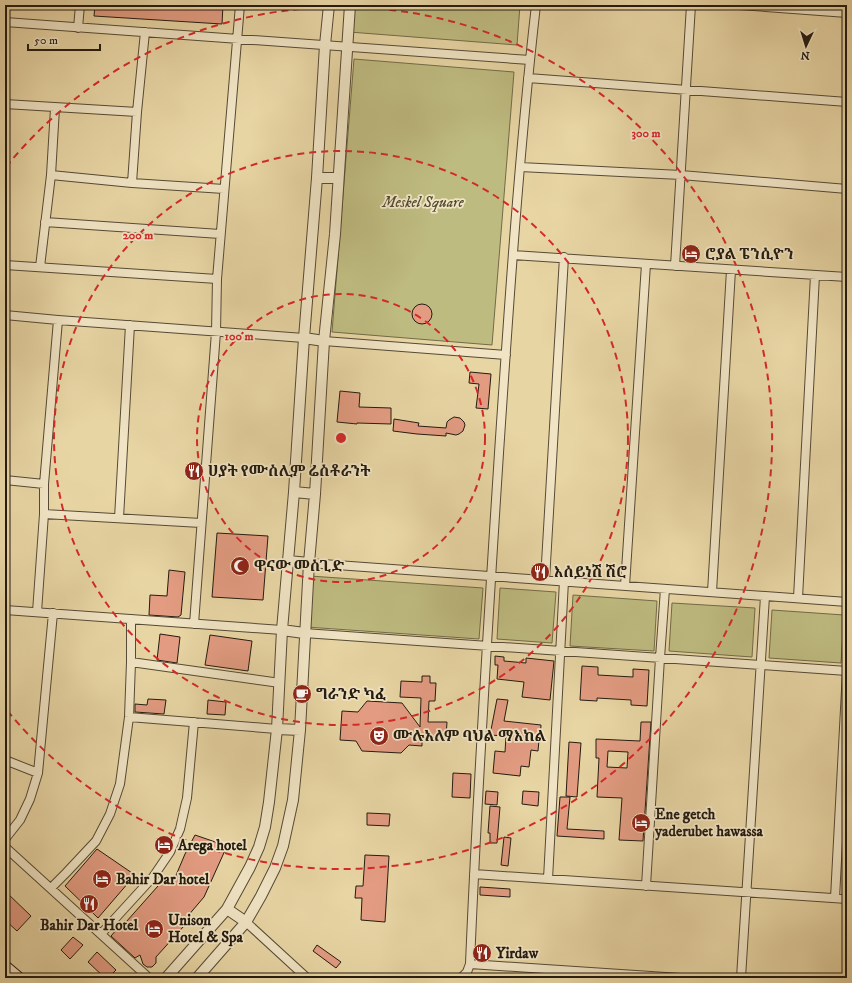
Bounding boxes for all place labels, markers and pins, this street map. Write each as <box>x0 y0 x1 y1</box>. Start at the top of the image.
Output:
hotel icon: ሮያል ፔንሲዮን <box>680 243 702 265</box>
place label: ሮያል ፔንሲዮን <box>705 245 794 264</box>
centre of rings <box>334 431 348 445</box>
restaurant icon: ሀያት የሙስሊም ሬስቶራንት <box>183 460 205 482</box>
place label: ሀያት የሙስሊም ሬስቶራንት <box>208 462 371 481</box>
mosque icon: ዋናው መስጊድ <box>229 555 251 577</box>
place label: ዋናው መስጊድ <box>254 557 345 576</box>
restaurant icon: እሰይነሽ ሽሮ <box>529 561 551 583</box>
place label: እሰይነሽ ሽሮ <box>554 563 627 582</box>
cafe icon: ግራንድ ካፈ <box>291 683 313 705</box>
place label: ግራንድ ካፈ <box>316 685 386 704</box>
theatre icon: ሙሉአለም ባህል ማእከል <box>368 725 390 747</box>
place label: ሙሉአለም ባህል ማእከል <box>393 727 547 746</box>
place label: Ene getch yaderubet hawassa <box>654 805 763 841</box>
hotel icon: Ene getch yaderubet hawassa <box>630 812 652 834</box>
hotel icon: Arega hotel <box>153 834 175 856</box>
place label: Arega hotel <box>177 836 247 855</box>
hotel icon: Bahir Dar hotel <box>91 868 113 890</box>
place label: Bahir Dar hotel <box>116 870 210 889</box>
restaurant icon: Bahir Dar Hotel <box>78 893 100 915</box>
place label: Unison Hotel & Spa <box>168 911 244 947</box>
place label: Bahir Dar Hotel <box>40 916 138 935</box>
hotel icon: Unison Hotel & Spa <box>143 918 165 940</box>
restaurant icon: Yirdaw <box>471 942 493 964</box>
place label: Yirdaw <box>495 944 539 963</box>

